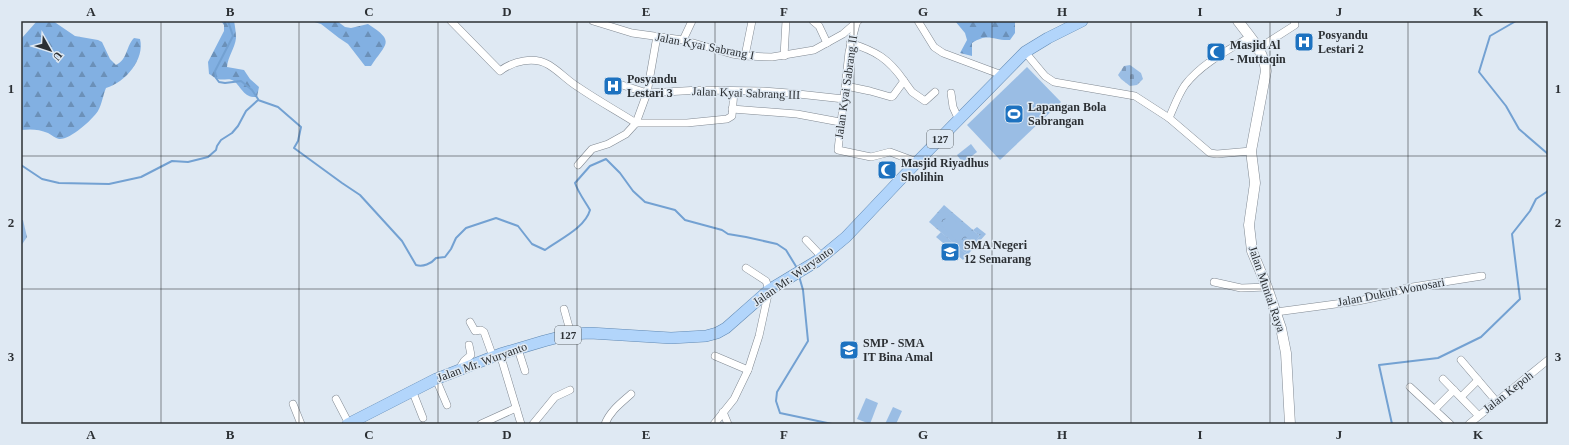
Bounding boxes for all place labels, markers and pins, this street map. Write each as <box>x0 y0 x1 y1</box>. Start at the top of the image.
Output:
place label: Posyandu Lestari 2 <box>1318 28 1368 56</box>
hospital icon: Posyandu Lestari 2 <box>1293 31 1315 53</box>
place label: Masjid Al - Muttaqin <box>1230 38 1286 66</box>
mosque icon: Masjid Al - Muttaqin <box>1205 41 1227 63</box>
place label: Posyandu Lestari 3 <box>627 72 677 100</box>
hospital icon: Posyandu Lestari 3 <box>602 75 624 97</box>
place label: Lapangan Bola Sabrangan <box>1028 100 1106 128</box>
sports icon: Lapangan Bola Sabrangan <box>1003 103 1025 125</box>
place label: Masjid Riyadhus Sholihin <box>901 156 989 184</box>
mosque icon: Masjid Riyadhus Sholihin <box>876 159 898 181</box>
place label: SMA Negeri 12 Semarang <box>964 238 1031 266</box>
school or university icon: SMA Negeri 12 Semarang <box>939 241 961 263</box>
place label: SMP - SMA IT Bina Amal <box>863 336 933 364</box>
school or university icon: SMP - SMA IT Bina Amal <box>838 339 860 361</box>

